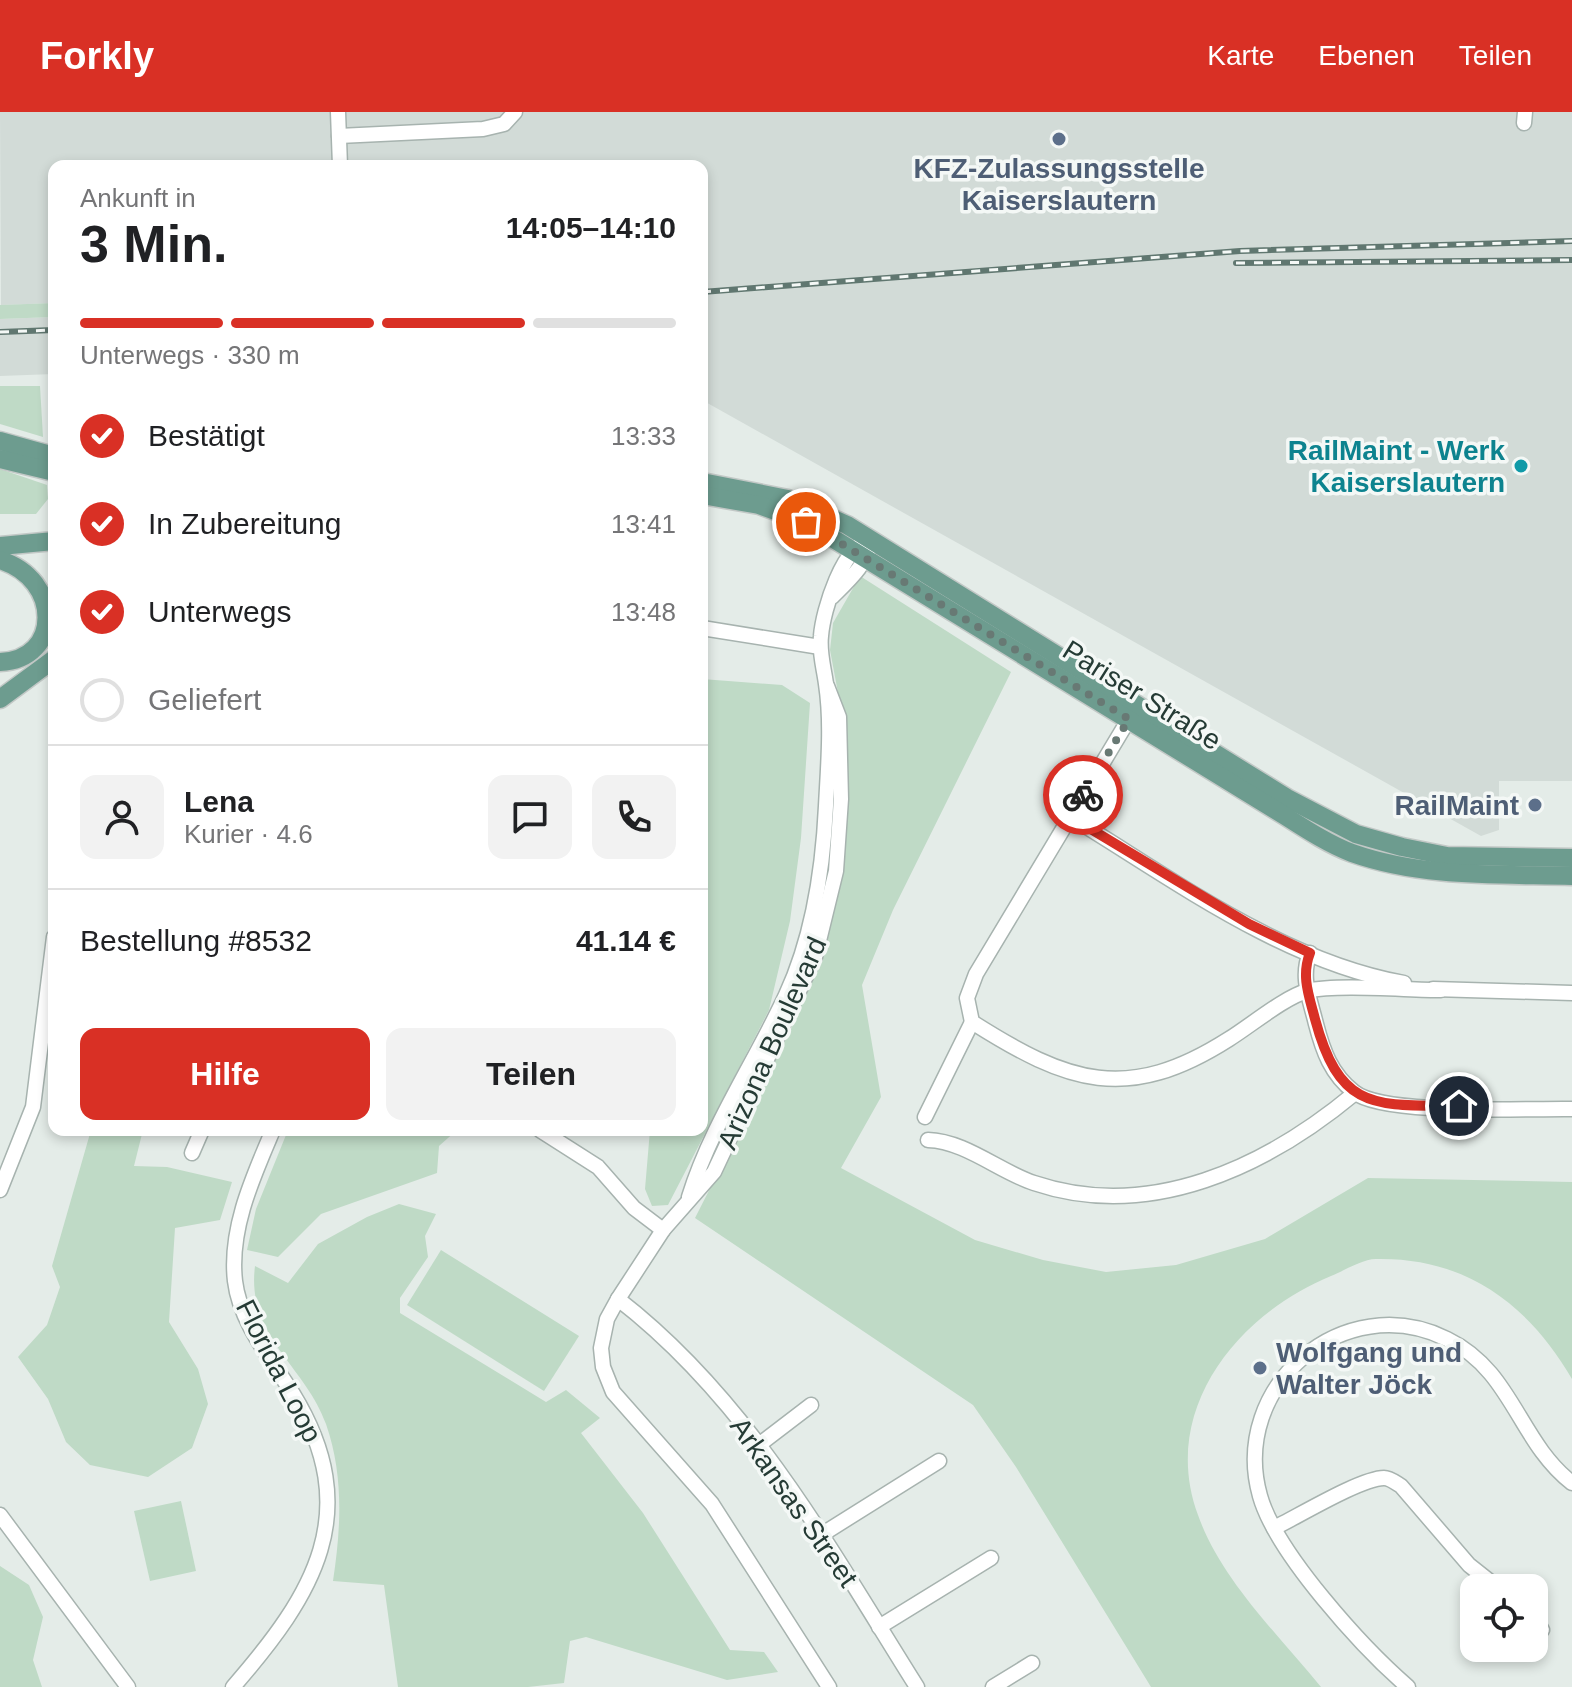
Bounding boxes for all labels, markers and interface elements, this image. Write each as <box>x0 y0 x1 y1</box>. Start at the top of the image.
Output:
text: Forkly <box>40 35 154 77</box>
text: Karte <box>1207 40 1274 71</box>
text: Ebenen <box>1318 40 1415 71</box>
text: Teilen <box>1459 40 1532 71</box>
marker: KFZ-Zulassungsstelle Kaiserslautern <box>1050 130 1068 148</box>
place label: KFZ-Zulassungsstelle Kaiserslautern <box>914 153 1204 216</box>
text: Ankunft in <box>80 183 196 213</box>
text: 14:05–14:10 <box>506 211 676 244</box>
text: 3 Min. <box>80 215 227 273</box>
text: Unterwegs · 330 m <box>80 340 300 370</box>
icon: check <box>80 414 124 458</box>
text: Bestätigt <box>148 419 265 452</box>
text: 13:33 <box>611 421 676 451</box>
place label: RailMaint - Werk Kaiserslautern <box>1288 435 1505 498</box>
marker: RailMaint - Werk Kaiserslautern <box>1512 457 1530 475</box>
pin <box>772 488 840 556</box>
icon: bag <box>784 500 828 544</box>
icon: check <box>80 502 124 546</box>
text: In Zubereitung <box>148 507 341 540</box>
text: 13:41 <box>611 509 676 539</box>
icon: check <box>80 590 124 634</box>
text: Unterwegs <box>148 595 291 628</box>
text: 13:48 <box>611 597 676 627</box>
street label: Pariser Straße <box>1057 634 1227 756</box>
text: Geliefert <box>148 683 261 716</box>
courier <box>1043 755 1123 835</box>
icon: bike <box>1061 773 1105 817</box>
button: person <box>80 775 164 859</box>
button: chat <box>488 775 572 859</box>
button: phone <box>592 775 676 859</box>
text: Lena <box>184 785 254 818</box>
place label: RailMaint <box>1395 790 1519 821</box>
marker: RailMaint <box>1526 796 1544 814</box>
text: Kurier · 4.6 <box>184 819 313 849</box>
text: Bestellung #8532 <box>80 924 312 957</box>
text: 41.14 € <box>576 924 676 957</box>
street label: Arizona Boulevard <box>711 932 833 1154</box>
button: Hilfe <box>80 1028 370 1120</box>
button: Teilen <box>386 1028 676 1120</box>
pin <box>1425 1072 1493 1140</box>
icon: home <box>1437 1084 1481 1128</box>
street label: Florida Loop <box>230 1295 328 1447</box>
place label: Wolfgang und Walter Jöck <box>1276 1337 1462 1400</box>
marker: Wolfgang und Walter Jöck <box>1251 1359 1269 1377</box>
street label: Arkansas Street <box>724 1412 864 1593</box>
map controls <box>1460 1574 1548 1662</box>
button: locate <box>1460 1574 1548 1662</box>

